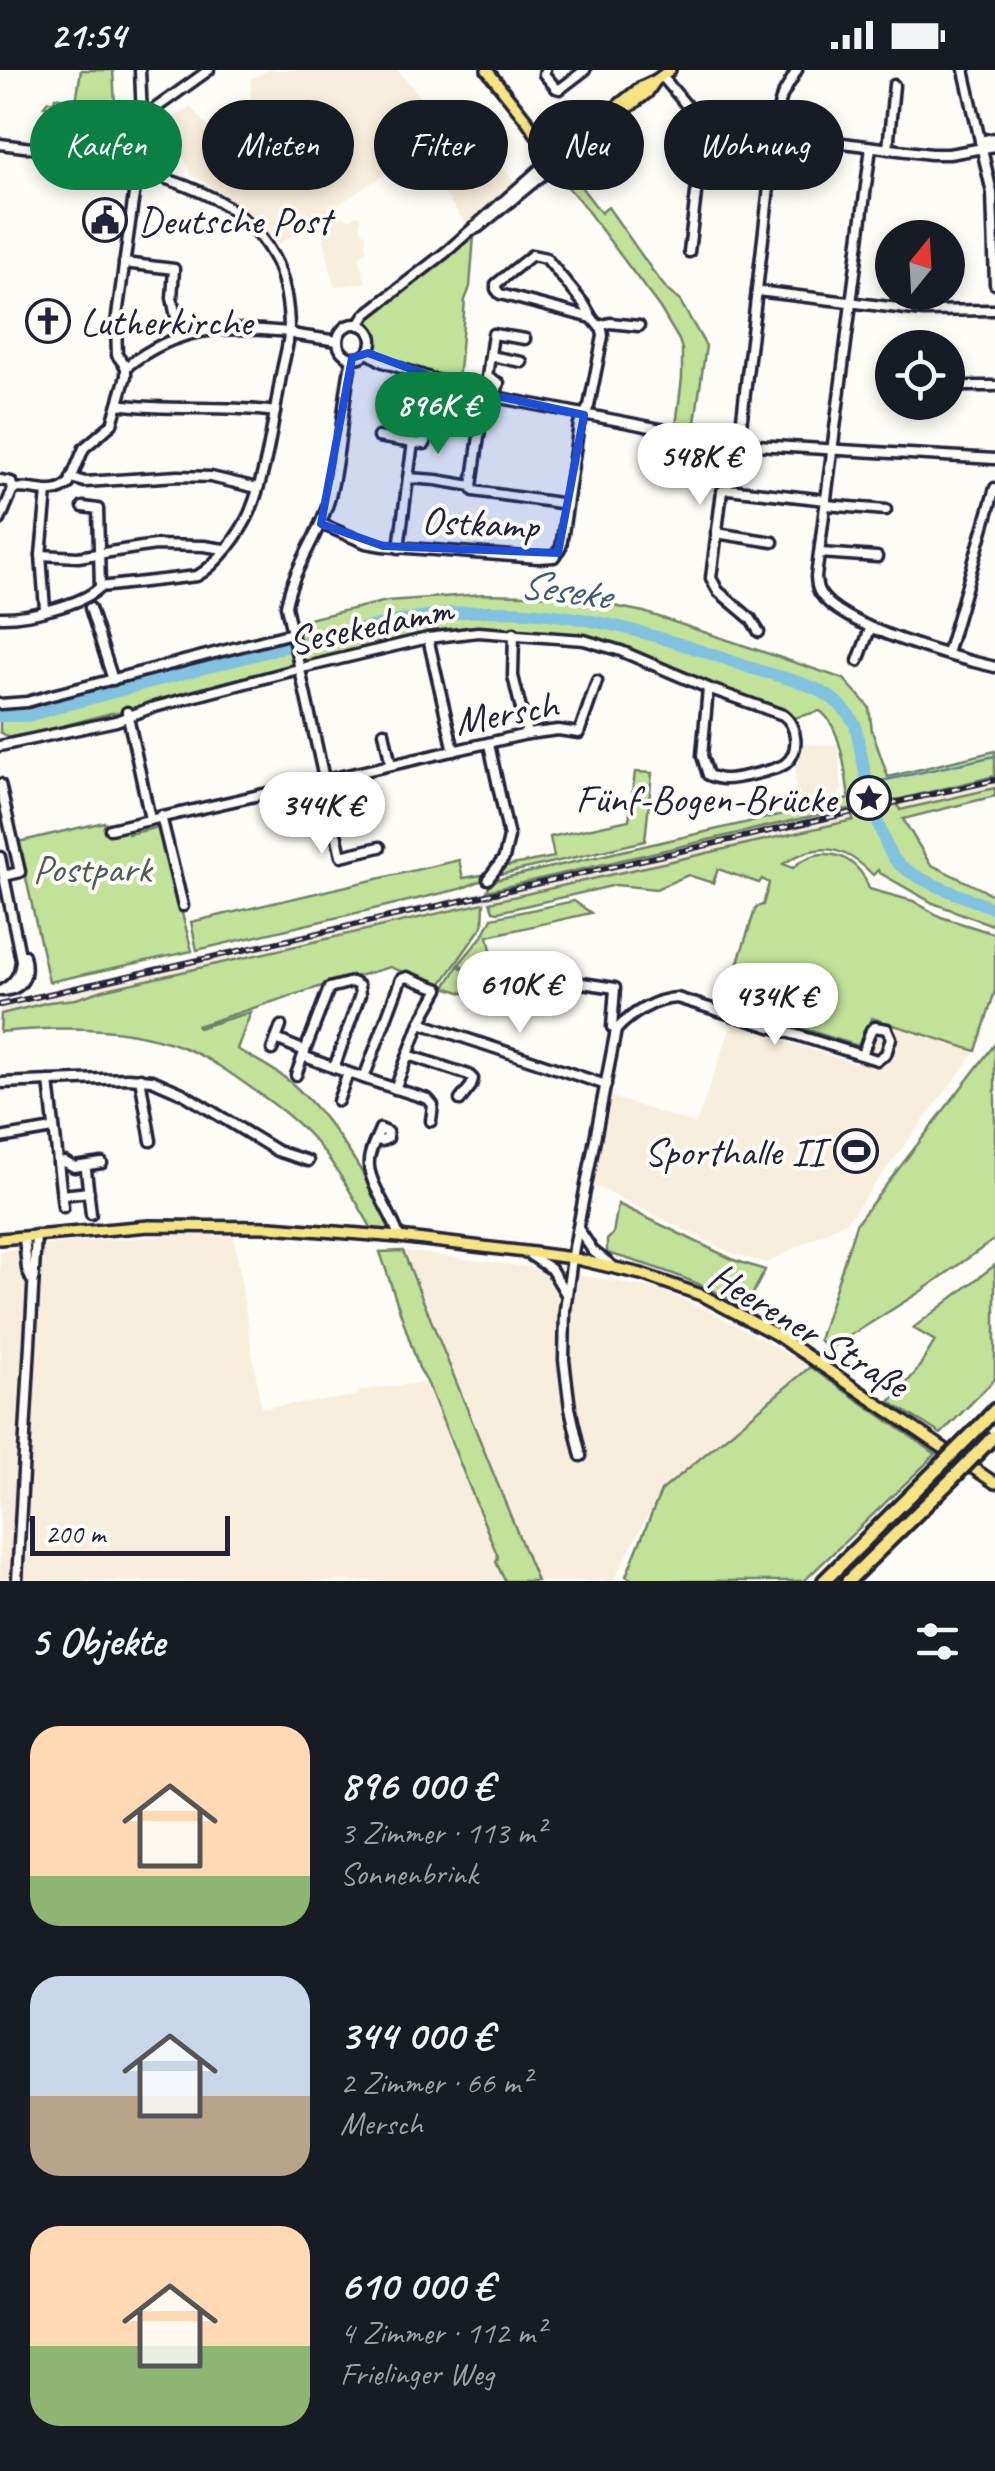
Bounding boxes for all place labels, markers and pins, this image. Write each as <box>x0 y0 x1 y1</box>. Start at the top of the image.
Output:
place label: Deutsche Post <box>138 196 336 246</box>
public building icon: Deutsche Post <box>82 197 128 243</box>
place label: Lutherkirche <box>80 297 255 347</box>
church icon: Lutherkirche <box>25 298 71 344</box>
pin: 896K € <box>357 372 519 457</box>
pin: 548K € <box>619 423 781 508</box>
pin: 344K € <box>241 772 403 857</box>
place label: Fünf-Bogen-Brücke <box>575 774 839 824</box>
place icon: Fünf-Bogen-Brücke <box>846 775 892 821</box>
pin: 610K € <box>439 951 601 1036</box>
pin: 434K € <box>694 963 856 1048</box>
place label: Sporthalle II <box>644 1127 832 1177</box>
sports icon: Sporthalle II <box>833 1128 879 1174</box>

